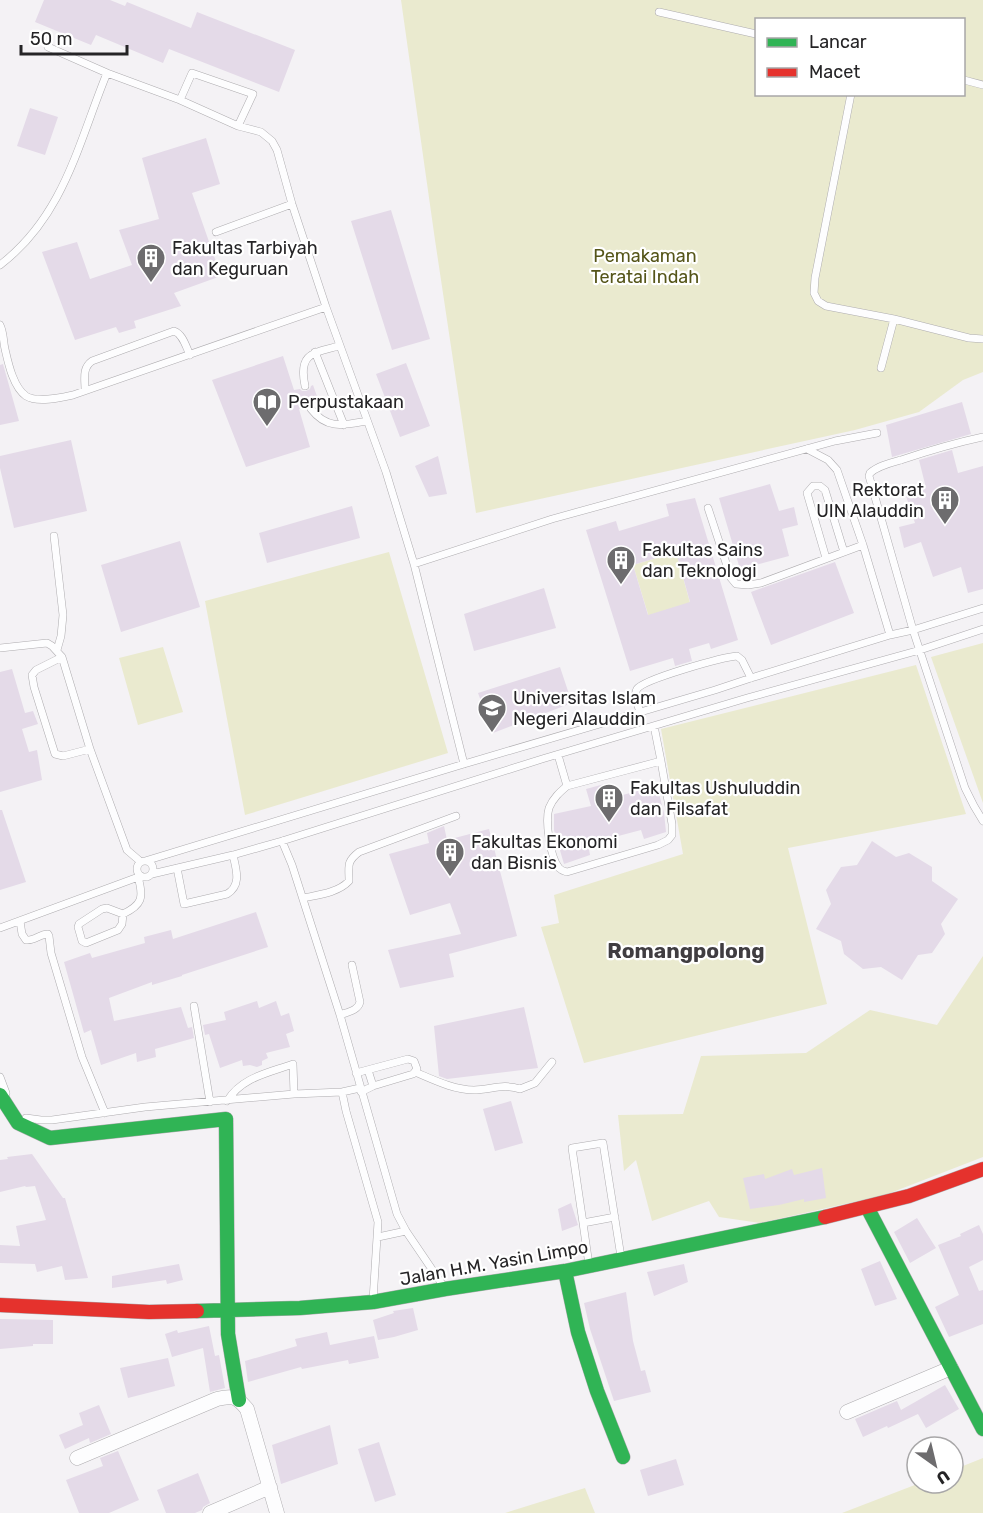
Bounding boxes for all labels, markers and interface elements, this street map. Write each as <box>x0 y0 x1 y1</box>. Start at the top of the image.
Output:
scale bar <box>21 18 128 56</box>
legend <box>755 18 965 96</box>
text: 50 m <box>30 28 73 50</box>
text: Lancar <box>809 31 867 53</box>
text: Macet <box>809 61 860 83</box>
place label: Fakultas Tarbiyah dan Keguruan <box>172 237 318 280</box>
building icon: Fakultas Tarbiyah dan Keguruan <box>135 242 167 284</box>
park label: Pemakaman Teratai Indah <box>591 245 699 288</box>
library icon: Perpustakaan <box>251 386 283 428</box>
place label: Perpustakaan <box>288 391 404 413</box>
place label: Rektorat UIN Alauddin <box>816 479 924 522</box>
building icon: Rektorat UIN Alauddin <box>929 484 961 526</box>
place label: Fakultas Sains dan Teknologi <box>642 539 763 582</box>
building icon: Fakultas Sains dan Teknologi <box>605 544 637 586</box>
place label: Universitas Islam Negeri Alauddin <box>513 687 656 730</box>
school or university icon: Universitas Islam Negeri Alauddin <box>476 692 508 734</box>
place label: Fakultas Ushuluddin dan Filsafat <box>630 777 800 820</box>
building icon: Fakultas Ushuluddin dan Filsafat <box>593 782 625 824</box>
place label: Fakultas Ekonomi dan Bisnis <box>471 831 618 874</box>
building icon: Fakultas Ekonomi dan Bisnis <box>434 836 466 878</box>
district label: Romangpolong <box>607 938 765 963</box>
street label: Jalan H.M. Yasin Limpo <box>398 1236 590 1290</box>
north arrow <box>905 1435 965 1495</box>
text: U <box>933 1466 953 1488</box>

